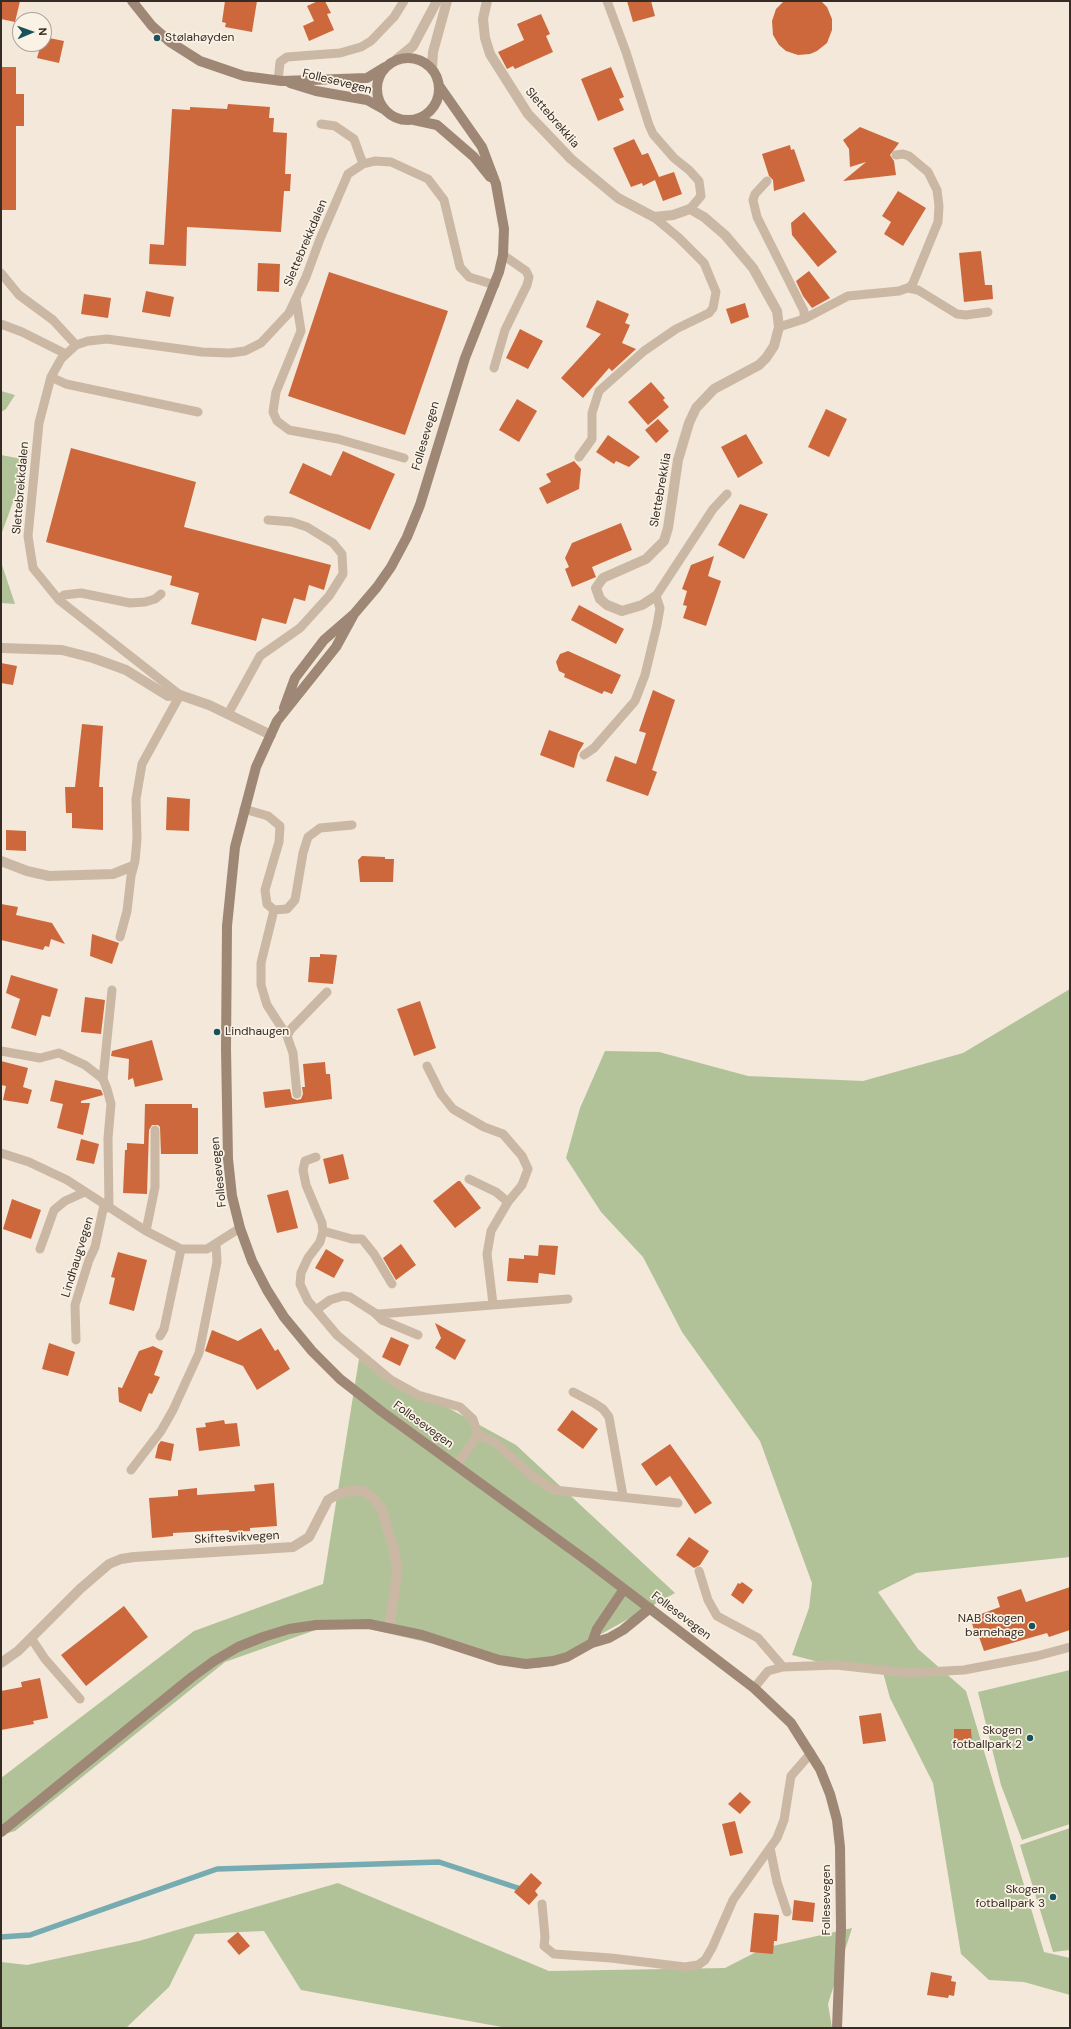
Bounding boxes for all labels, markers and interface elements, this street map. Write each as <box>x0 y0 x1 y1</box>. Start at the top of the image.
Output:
north arrow <box>12 12 52 52</box>
text: N <box>36 27 50 36</box>
place label: Stølahøyden <box>165 31 234 45</box>
marker: Stølahøyden <box>152 33 162 43</box>
street label: Follesevegen <box>301 66 373 98</box>
street label: Slettebrekklia <box>522 85 582 151</box>
street label: Slettebrekkdalen <box>281 197 331 289</box>
street label: Follesevegen <box>409 400 443 472</box>
street label: Slettebrekkdalen <box>10 441 32 535</box>
street label: Slettebrekklia <box>647 452 675 528</box>
place label: Lindhaugen <box>225 1025 289 1039</box>
marker: Lindhaugen <box>212 1027 222 1037</box>
street label: Follesevegen <box>208 1136 230 1208</box>
street label: Lindhaugvegen <box>59 1215 97 1299</box>
street label: Follesevegen <box>390 1398 456 1452</box>
street label: Skiftesvikvegen <box>194 1529 280 1547</box>
street label: Follesevegen <box>648 1589 714 1643</box>
place label: NAB Skogen barnehage <box>958 1612 1024 1640</box>
marker: NAB Skogen barnehage <box>1027 1621 1037 1631</box>
place label: Skogen fotballpark 2 <box>953 1724 1022 1752</box>
marker: Skogen fotballpark 2 <box>1025 1733 1035 1743</box>
street label: Follesevegen <box>820 1864 834 1936</box>
place label: Skogen fotballpark 3 <box>975 1883 1045 1911</box>
marker: Skogen fotballpark 3 <box>1048 1892 1058 1902</box>

